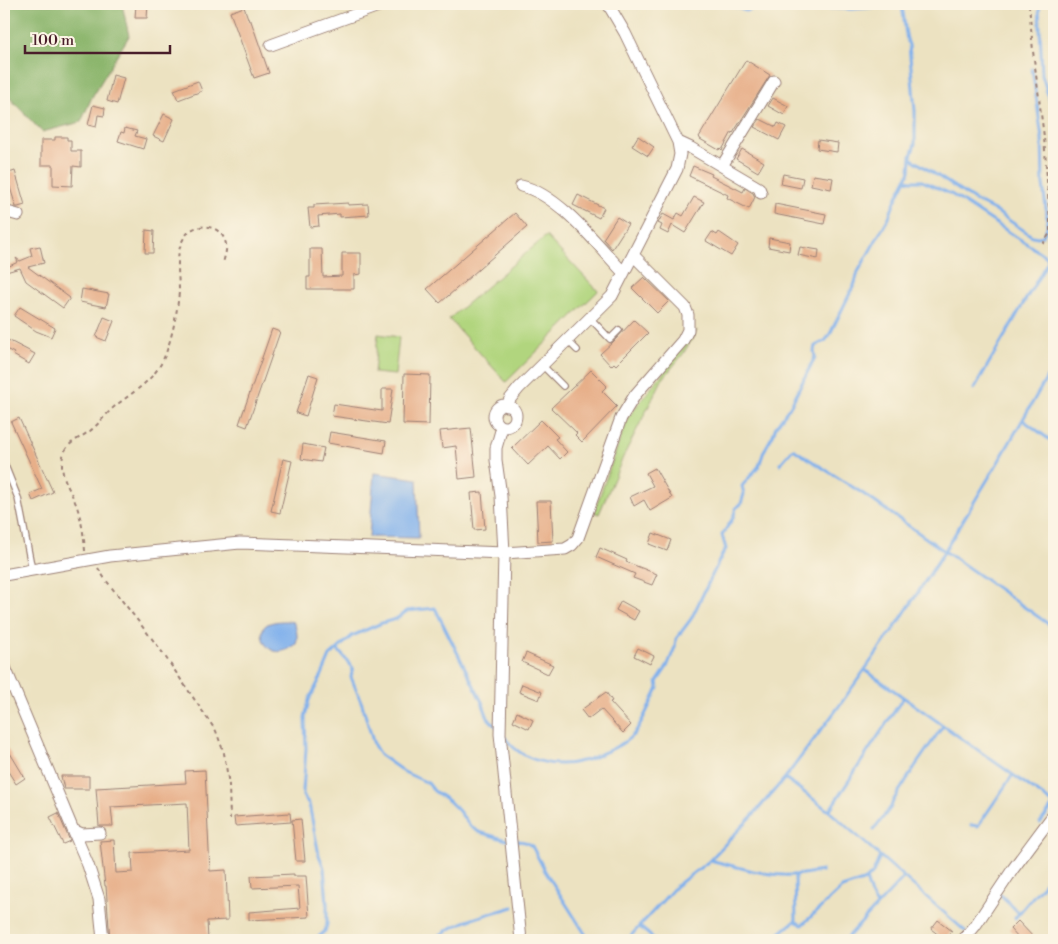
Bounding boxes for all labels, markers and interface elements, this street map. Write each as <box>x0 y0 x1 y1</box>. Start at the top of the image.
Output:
scale bar <box>25 22 170 54</box>
text: 100 m <box>32 31 74 50</box>

